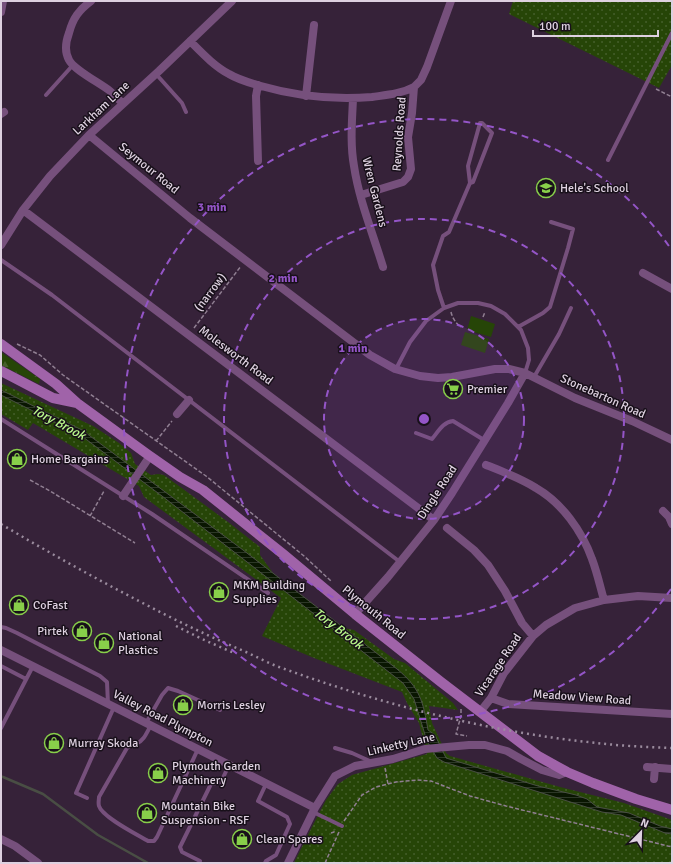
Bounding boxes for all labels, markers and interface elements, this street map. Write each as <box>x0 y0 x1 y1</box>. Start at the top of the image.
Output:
scale bar <box>533 12 658 38</box>
text: 100 m <box>539 19 571 34</box>
street label: Larkham Lane <box>70 78 133 138</box>
street label: Reynolds Road <box>389 96 410 172</box>
street label: Seymour Road <box>116 140 182 197</box>
street label: Wren Gardens <box>359 156 390 229</box>
school or university icon: Hele's School <box>535 177 557 199</box>
place label: Hele's School <box>560 181 629 196</box>
text: 3 min <box>198 200 227 215</box>
street label: (narrow) <box>191 270 230 314</box>
text: 2 min <box>269 271 298 286</box>
street label: Molesworth Road <box>196 323 276 388</box>
text: 1 min <box>339 341 368 356</box>
street label: Stonebarton Road <box>558 371 648 422</box>
supermarket icon: Premier <box>442 378 464 400</box>
place label: Premier <box>467 382 508 397</box>
water label: Tory Brook <box>29 402 89 444</box>
centre of rings <box>417 412 431 426</box>
shop icon: Home Bargains <box>6 448 28 470</box>
place label: Home Bargains <box>31 452 109 467</box>
street label: Dingle Road <box>414 462 460 522</box>
place label: MKM Building Supplies <box>233 578 305 607</box>
shop icon: MKM Building Supplies <box>208 581 230 603</box>
street label: Plymouth Road <box>339 582 408 643</box>
shop icon: CoFast <box>8 594 30 616</box>
place label: CoFast <box>33 598 68 613</box>
water label: Tory Brook <box>310 605 368 654</box>
shop icon: Pirtek <box>71 620 93 642</box>
place label: Pirtek <box>37 624 68 639</box>
place label: National Plastics <box>118 629 163 658</box>
street label: Vicarage Road <box>472 631 525 700</box>
shop icon: National Plastics <box>93 632 115 654</box>
street label: Valley Road Plympton <box>110 687 215 750</box>
street label: Meadow View Road <box>532 687 632 708</box>
shop icon: Morris Lesley <box>172 694 194 716</box>
place label: Morris Lesley <box>197 698 266 713</box>
street label: Linketty Lane <box>366 729 436 760</box>
shop icon: Murray Skoda <box>43 732 65 754</box>
place label: Murray Skoda <box>68 736 138 751</box>
place label: Plymouth Garden Machinery <box>172 759 261 788</box>
shop icon: Plymouth Garden Machinery <box>147 762 169 784</box>
place label: Mountain Bike Suspension - RSF <box>161 799 249 828</box>
shop icon: Mountain Bike Suspension - RSF <box>136 802 158 824</box>
north arrow <box>621 812 661 852</box>
text: N <box>639 816 651 831</box>
shop icon: Clean Spares <box>231 828 253 850</box>
place label: Clean Spares <box>256 832 322 847</box>

